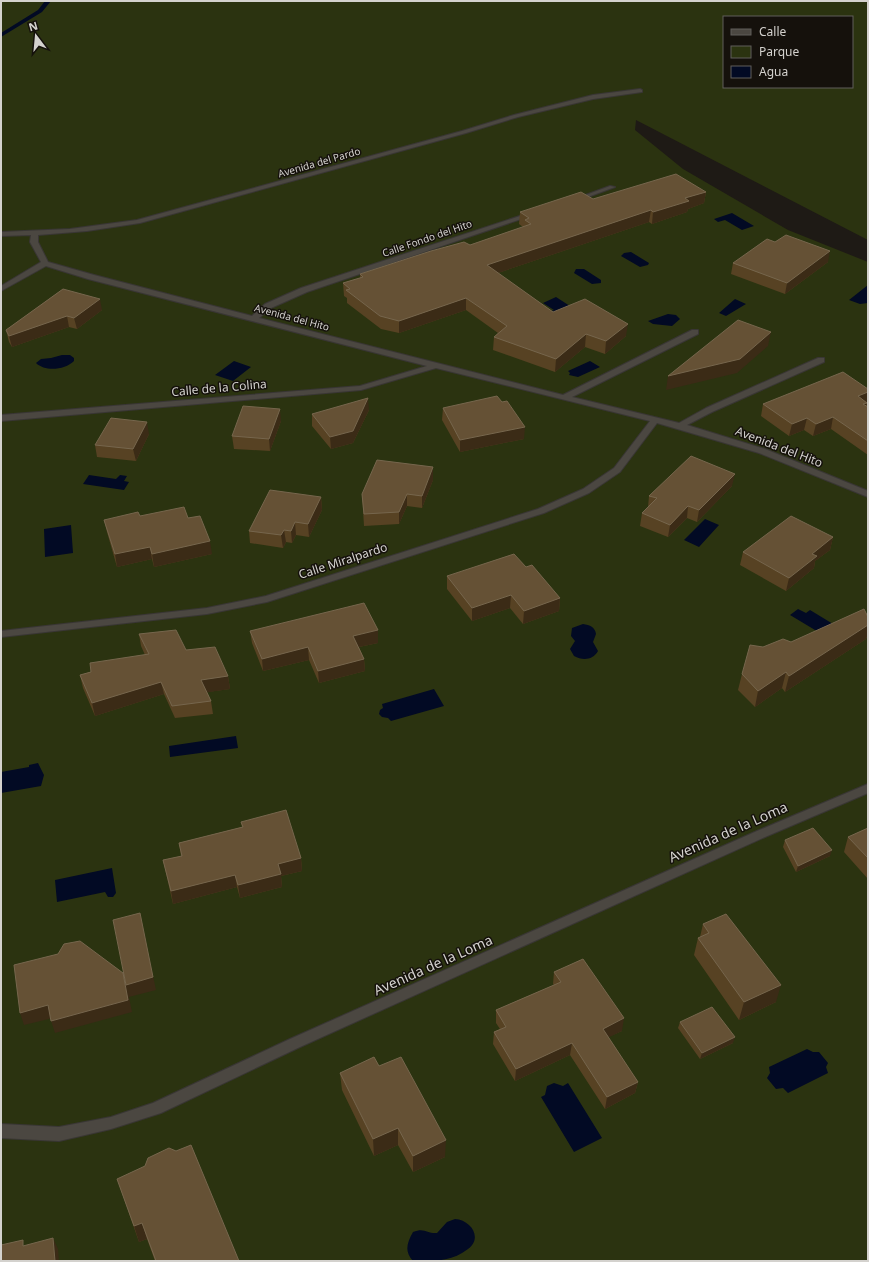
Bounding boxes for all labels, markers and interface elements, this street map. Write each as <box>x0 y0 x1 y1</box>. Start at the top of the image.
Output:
north arrow <box>16 16 56 56</box>
legend <box>723 16 853 88</box>
text: N <box>27 17 39 34</box>
text: Calle <box>759 23 787 40</box>
text: Parque <box>759 43 800 60</box>
text: Agua <box>759 63 788 80</box>
street label: Avenida del Pardo <box>276 144 362 180</box>
street label: Calle Fondo del Hito <box>380 216 474 260</box>
street label: Avenida del Hito <box>253 300 331 334</box>
street label: Calle de la Colina <box>170 375 267 400</box>
street label: Avenida del Hito <box>733 422 825 471</box>
street label: Calle Miralpardo <box>296 538 389 583</box>
street label: Avenida de la Loma <box>665 797 790 866</box>
street label: Avenida de la Loma <box>370 930 495 999</box>

